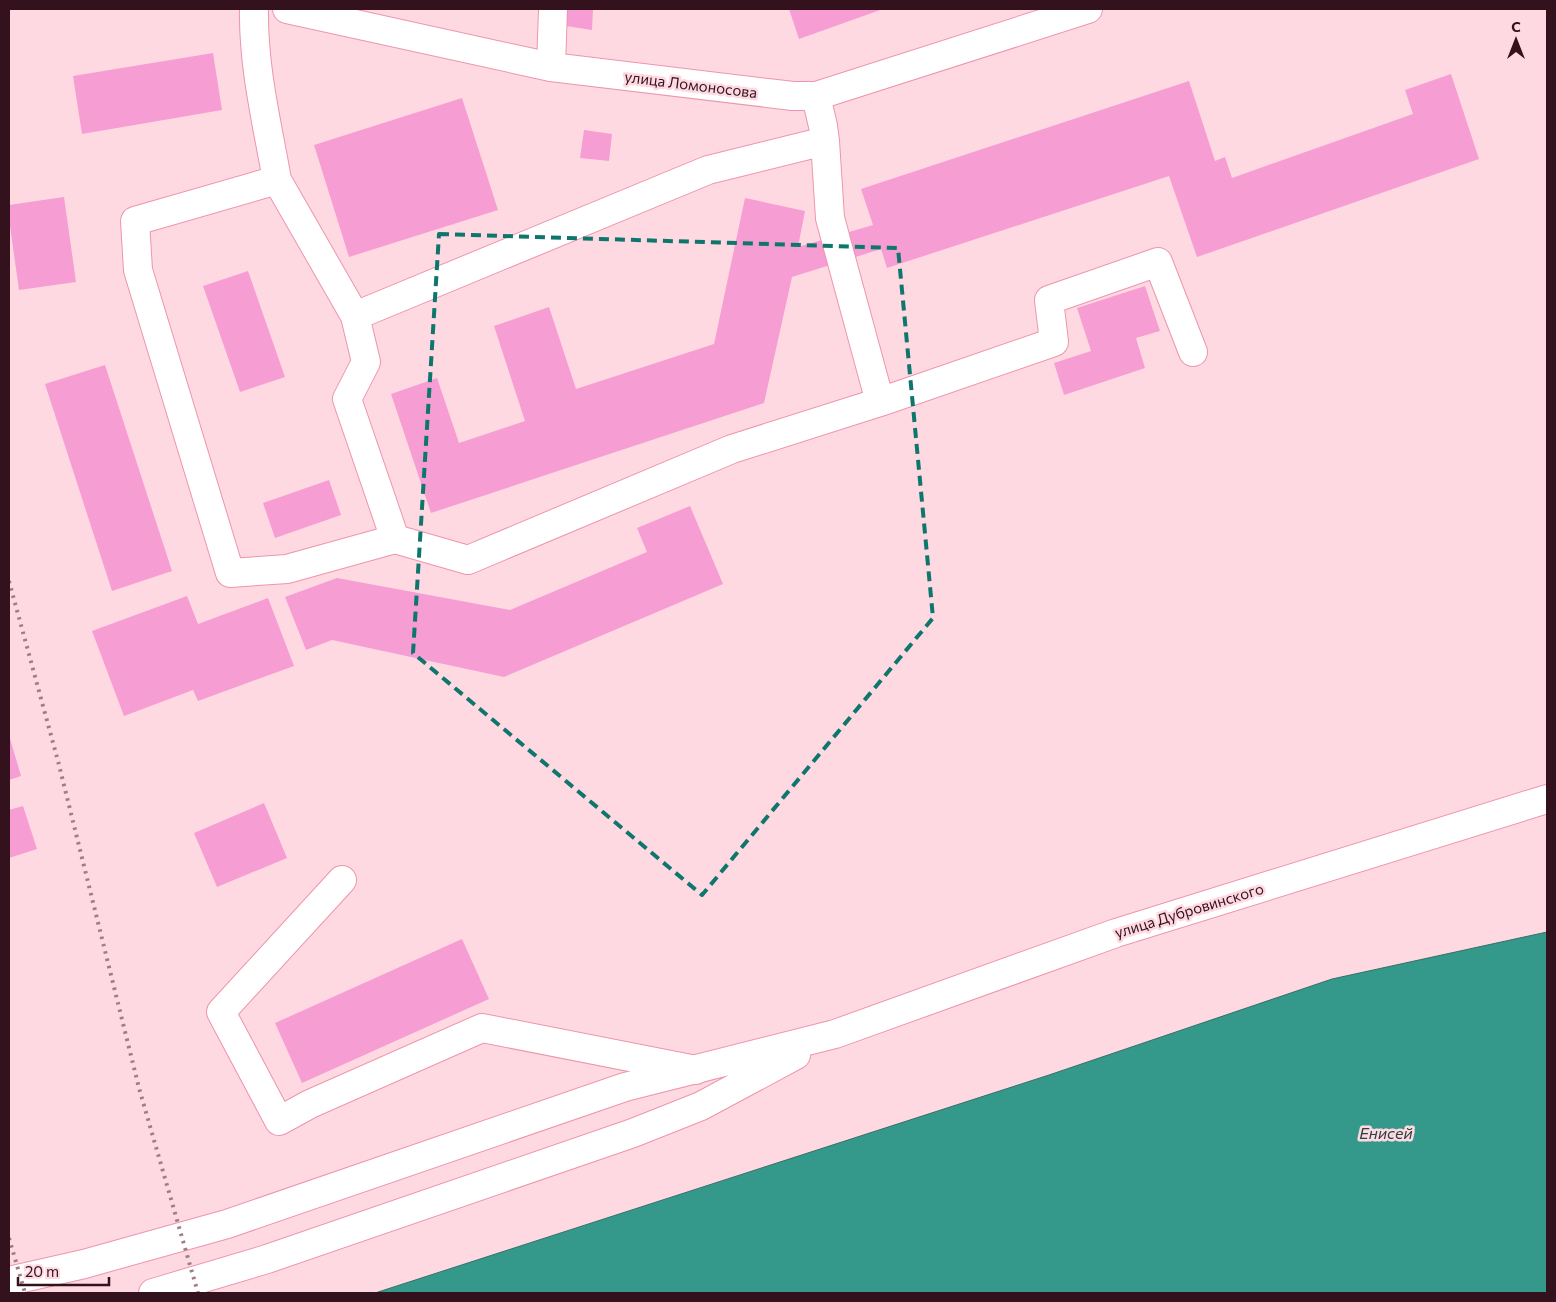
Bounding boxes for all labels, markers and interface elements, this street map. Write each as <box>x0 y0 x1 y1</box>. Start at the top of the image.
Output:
north arrow <box>1491 15 1541 65</box>
text: С <box>1511 18 1521 35</box>
street label: улица Ломоносова <box>624 67 758 101</box>
street label: улица Дубровинского <box>1112 879 1266 941</box>
water label: Енисей <box>1359 1123 1413 1142</box>
scale bar <box>18 1254 109 1286</box>
text: 20 m <box>25 1262 59 1280</box>

